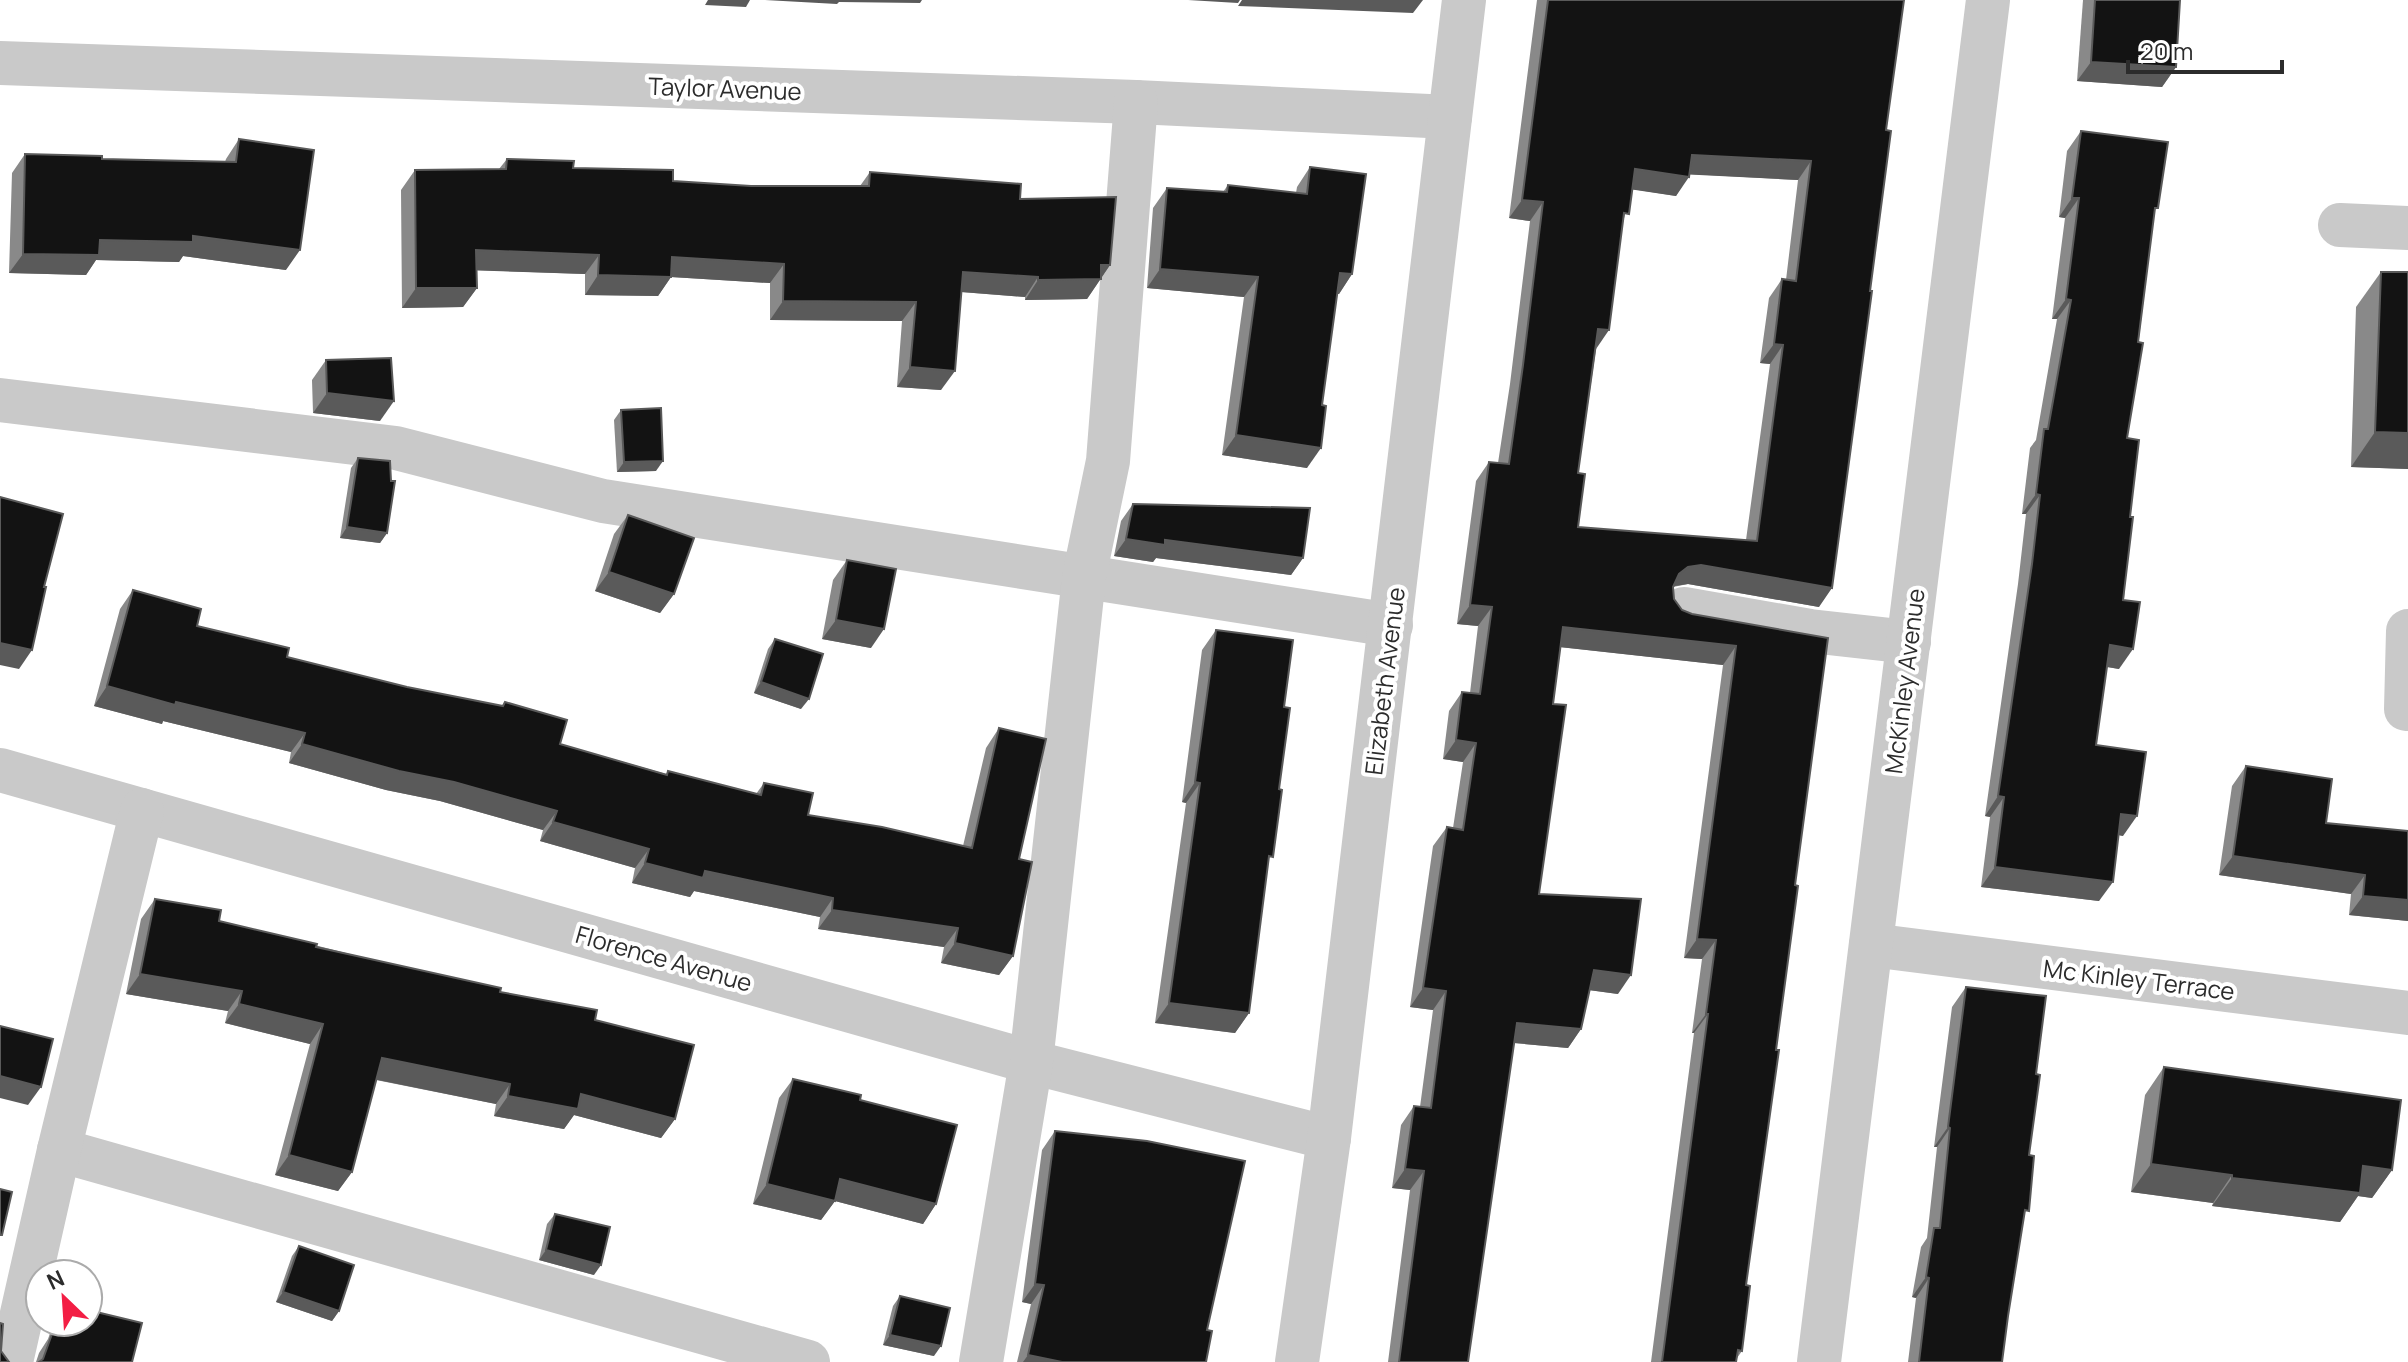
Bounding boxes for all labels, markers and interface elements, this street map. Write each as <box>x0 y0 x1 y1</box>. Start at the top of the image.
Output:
scale bar <box>2128 24 2282 74</box>
text: 20 m <box>2140 34 2193 67</box>
street label: Taylor Avenue <box>648 69 802 107</box>
street label: Elizabeth Avenue <box>1356 585 1412 777</box>
street label: McKinley Avenue <box>1876 586 1932 776</box>
street label: Florence Avenue <box>572 917 756 999</box>
street label: Mc Kinley Terrace <box>2041 951 2237 1007</box>
north arrow <box>24 1258 104 1338</box>
text: N <box>42 1263 69 1297</box>

